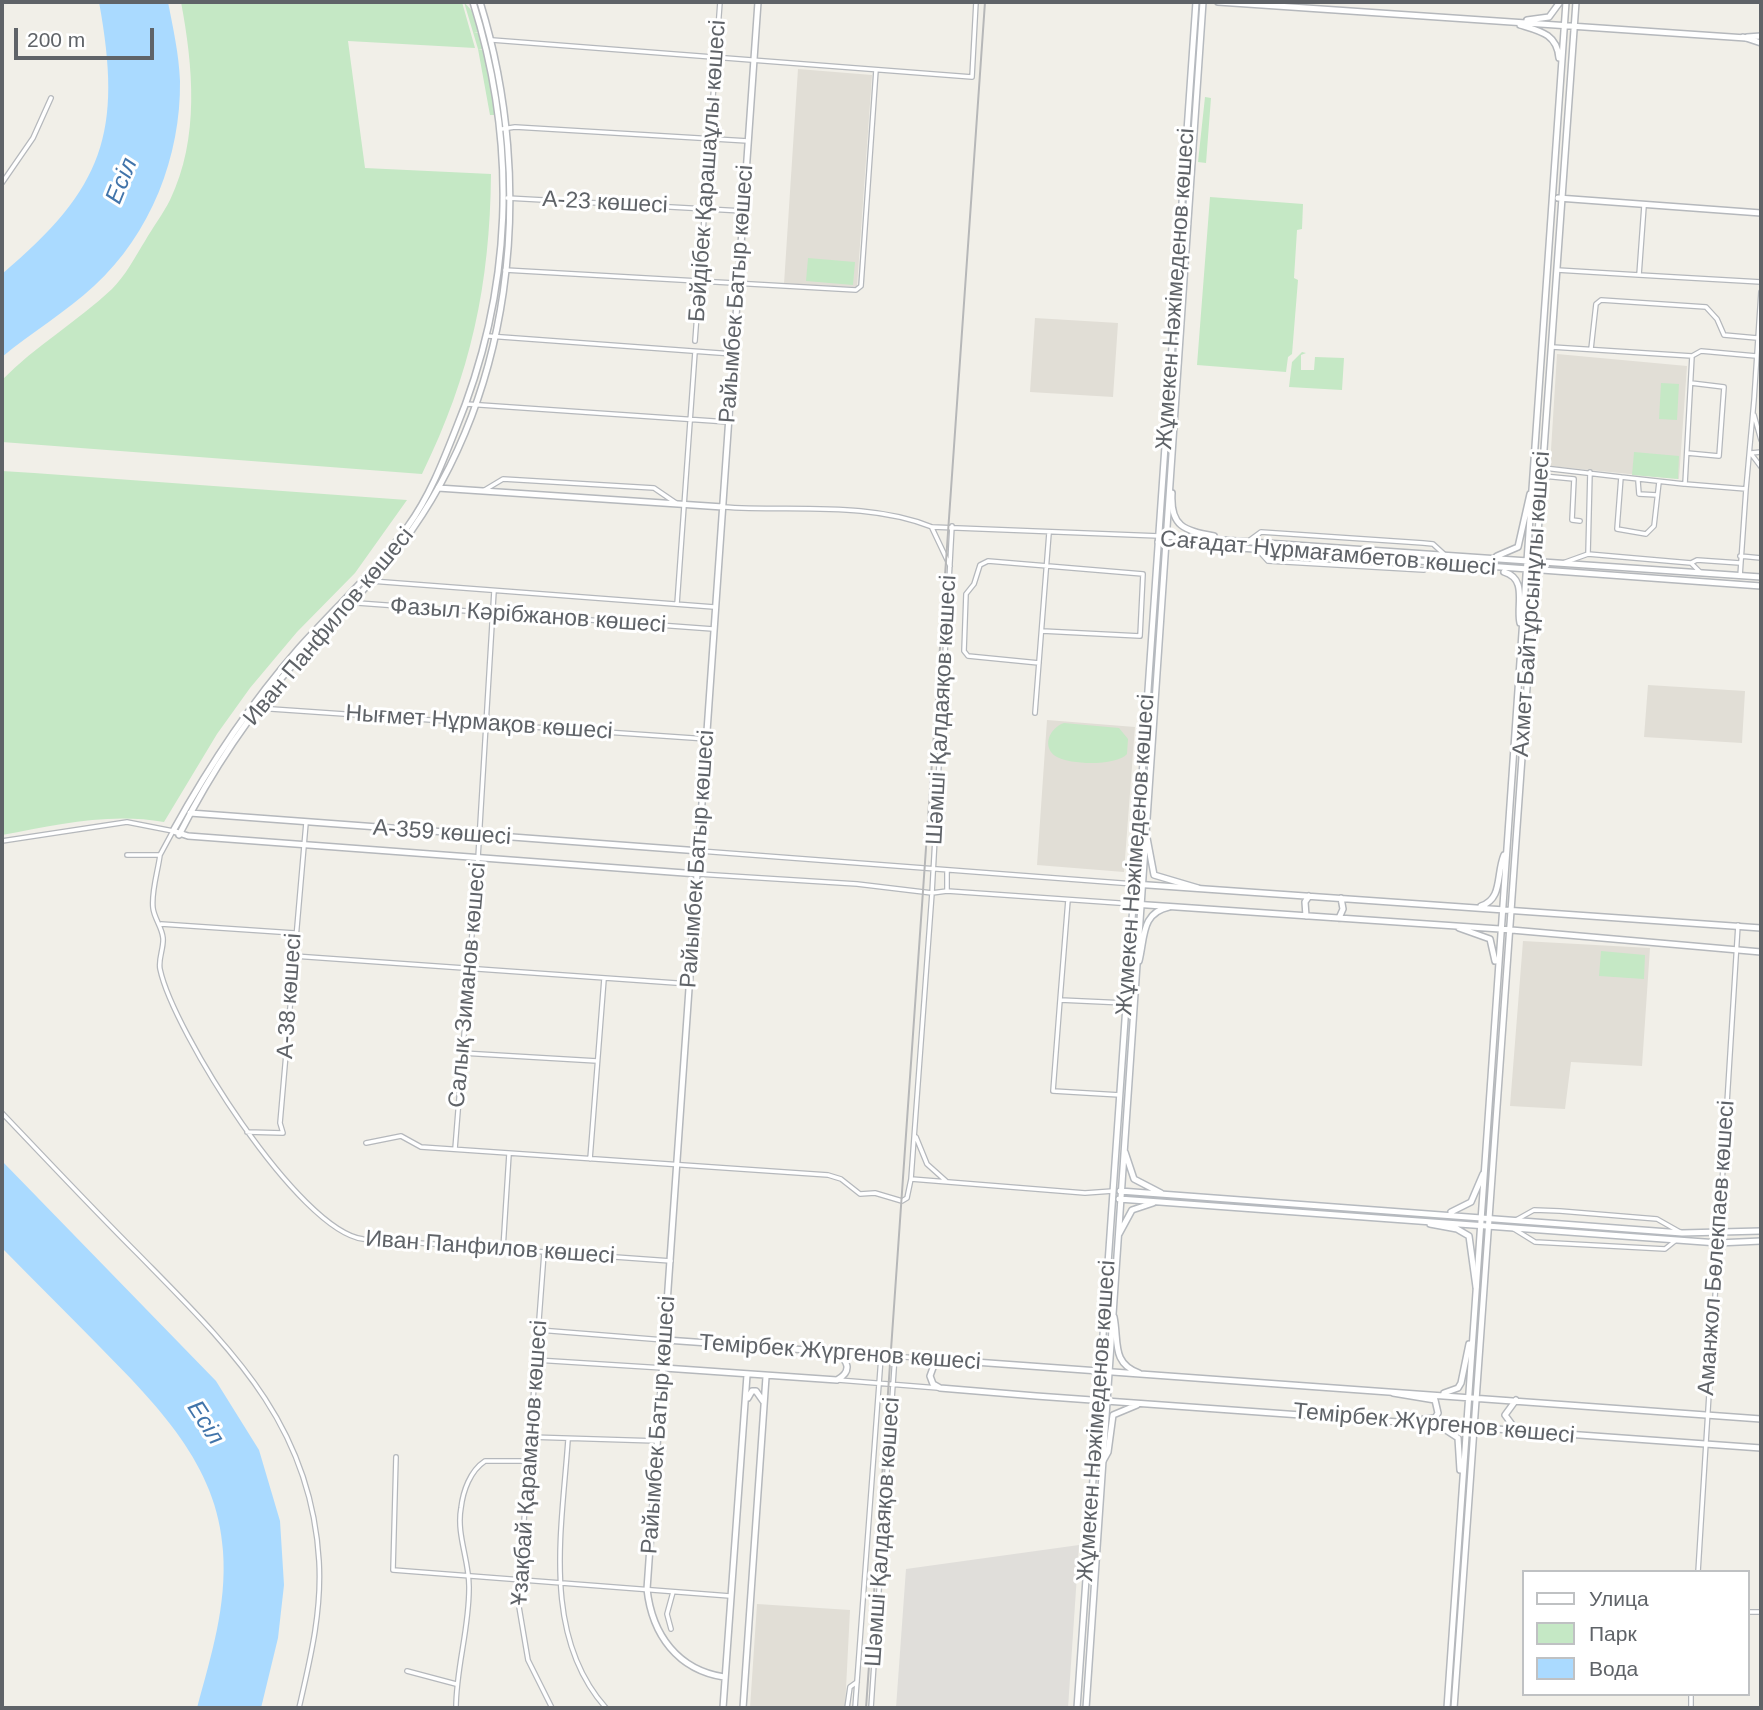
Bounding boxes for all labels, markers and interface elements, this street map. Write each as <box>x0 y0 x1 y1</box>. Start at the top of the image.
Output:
scale bar <box>18 14 158 58</box>
street label: Бәйдібек Қарашаұлы көшесі <box>684 19 732 323</box>
text: 200 m <box>27 28 85 51</box>
street label: Жұмекен Нәжімеденов көшесі <box>1151 127 1201 451</box>
water label: Есіл <box>100 154 144 208</box>
street label: Райымбек Батыр көшесі <box>714 164 760 424</box>
street label: А-23 көшесі <box>542 186 668 220</box>
street label: Ахмет Байтұрсынұлы көшесі <box>1508 450 1556 758</box>
street label: Иван Панфилов көшесі <box>238 522 420 732</box>
street label: Сағадат Нұрмағамбетов көшесі <box>1159 526 1497 582</box>
street label: Шәмші Қалдаяқов көшесі <box>921 574 963 846</box>
street label: Фазыл Кәрібжанов көшесі <box>389 593 667 639</box>
street label: Жұмекен Нәжімеденов көшесі <box>1111 693 1161 1017</box>
street label: Нығмет Нұрмақов көшесі <box>344 700 614 746</box>
street label: Райымбек Батыр көшесі <box>675 729 721 989</box>
street label: А-359 көшесі <box>372 814 512 852</box>
street label: Салық Зиманов көшесі <box>444 861 492 1109</box>
street label: А-38 көшесі <box>272 932 308 1060</box>
street label: Аманжол Бөлекпаев көшесі <box>1693 1100 1741 1396</box>
street label: Иван Панфилов көшесі <box>364 1226 616 1270</box>
street label: Жұмекен Нәжімеденов көшесі <box>1072 1259 1122 1583</box>
street label: Райымбек Батыр көшесі <box>636 1295 682 1555</box>
street label: Ұзақбай Қараманов көшесі <box>506 1319 554 1607</box>
street label: Темірбек Жүргенов көшесі <box>698 1329 982 1377</box>
water label: Есіл <box>180 1396 230 1450</box>
street label: Шәмші Қалдаяқов көшесі <box>860 1396 906 1668</box>
street label: Темірбек Жүргенов көшесі <box>1292 1398 1576 1450</box>
legend <box>1522 1570 1749 1696</box>
text: Улица <box>1589 1587 1649 1610</box>
text: Парк <box>1589 1622 1637 1645</box>
text: Вода <box>1589 1657 1638 1680</box>

